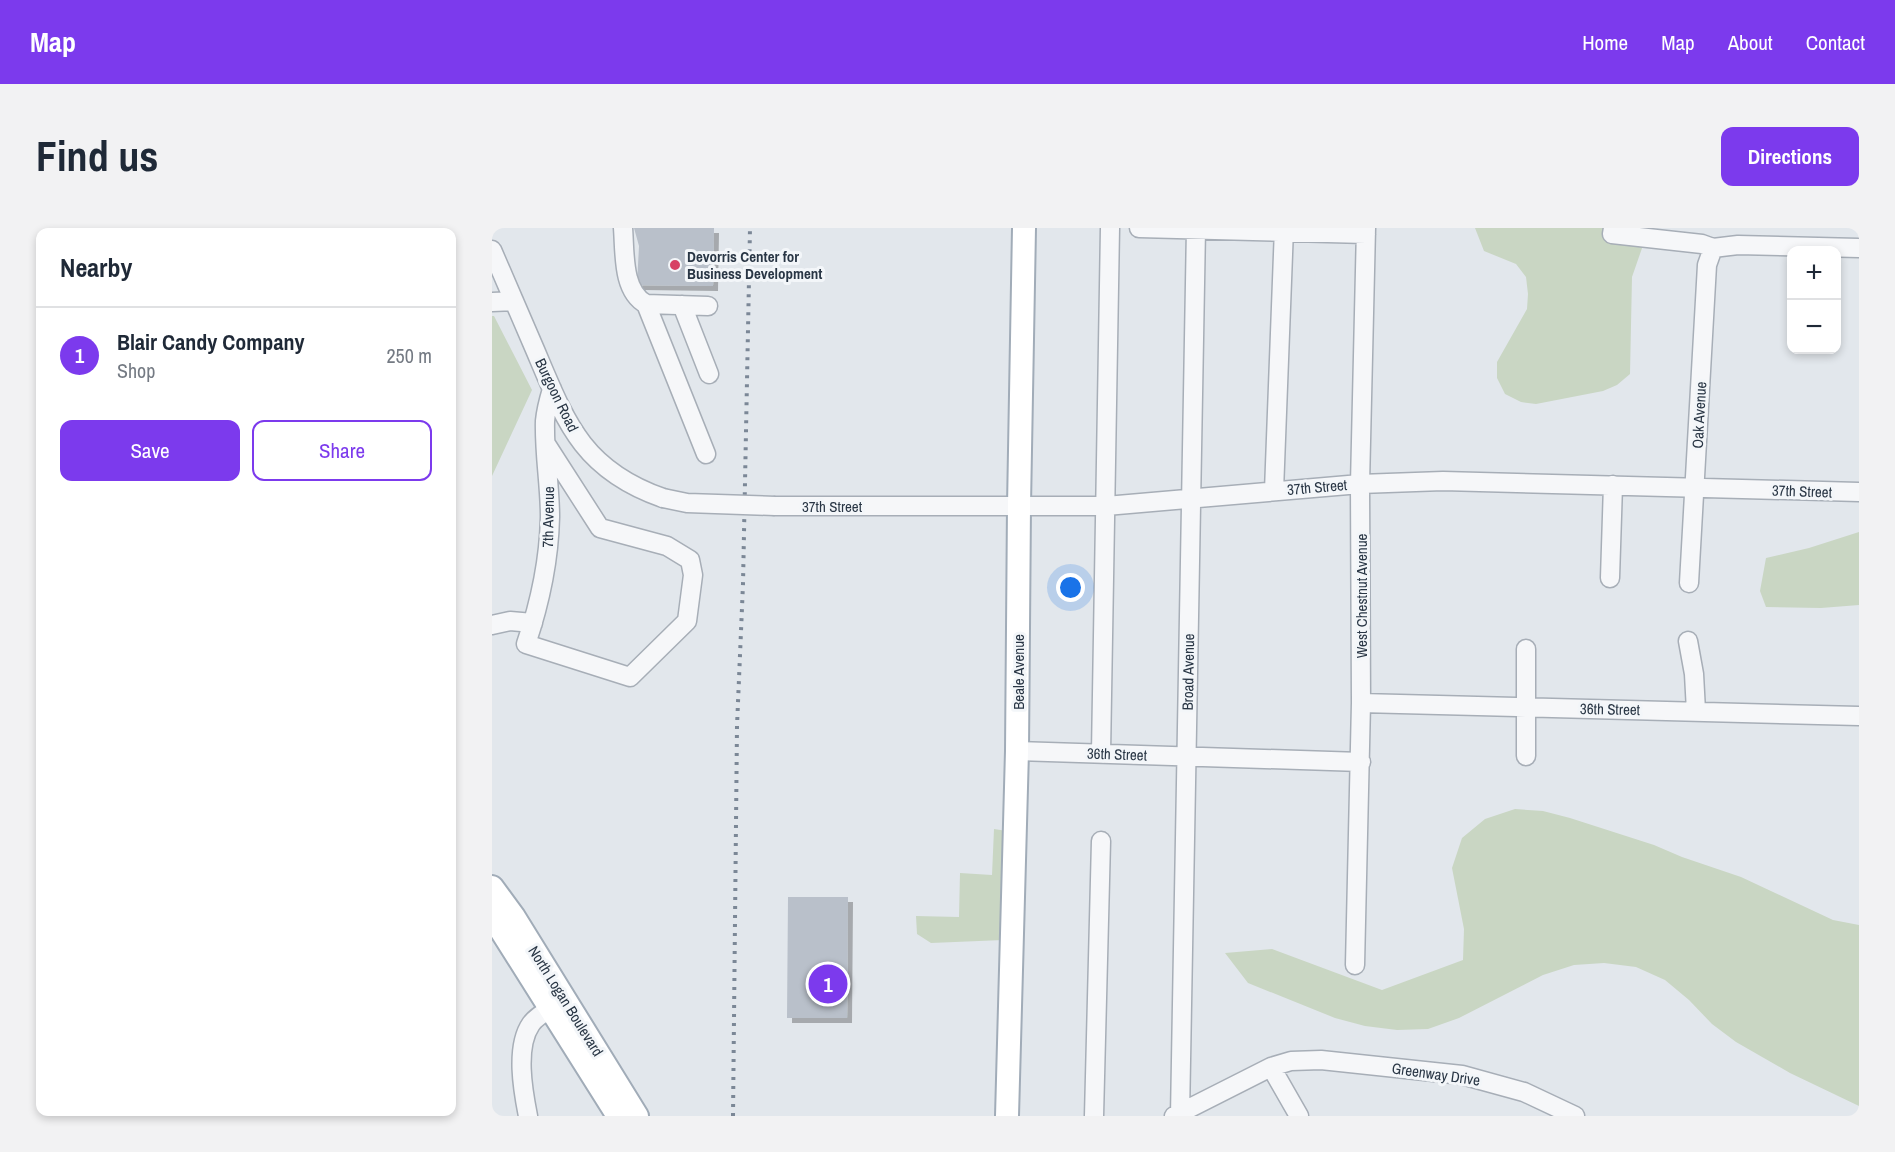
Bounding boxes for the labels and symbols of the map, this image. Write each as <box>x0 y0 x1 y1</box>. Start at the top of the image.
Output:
place label: Devorris Center for Business Development <box>687 246 822 284</box>
marker: Devorris Center for Business Development <box>668 258 682 272</box>
street label: Burgoon Road <box>530 355 584 435</box>
street label: Oak Avenue <box>1687 381 1711 449</box>
street label: 37th Street <box>1286 474 1348 500</box>
street label: 37th Street <box>1772 479 1833 503</box>
street label: 7th Avenue <box>537 486 559 548</box>
street label: 37th Street <box>802 496 863 517</box>
street label: West Chestnut Avenue <box>1351 533 1372 658</box>
your location <box>1056 573 1085 602</box>
street label: Broad Avenue <box>1177 633 1199 711</box>
street label: Beale Avenue <box>1008 634 1029 710</box>
street label: 36th Street <box>1580 698 1641 720</box>
street label: 36th Street <box>1087 742 1148 766</box>
street label: North Logan Boulevard <box>524 942 608 1060</box>
pin: 1 <box>808 962 848 1006</box>
street label: Greenway Drive <box>1391 1057 1482 1091</box>

